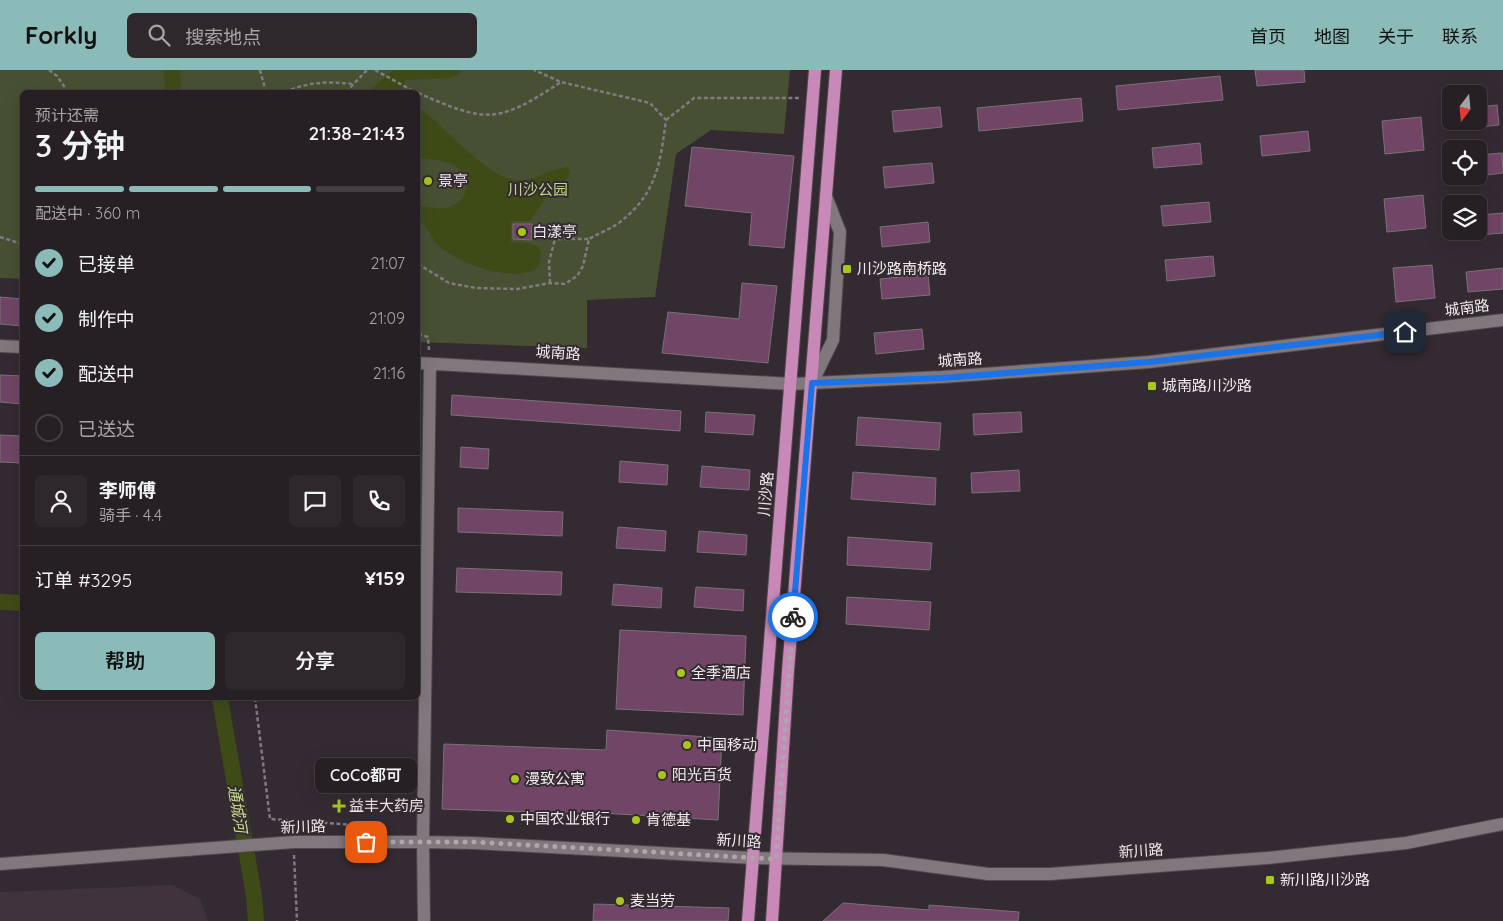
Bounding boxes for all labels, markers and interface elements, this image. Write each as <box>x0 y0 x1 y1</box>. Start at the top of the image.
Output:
search box <box>127 13 477 58</box>
text: Forkly <box>25 20 97 50</box>
icon: search <box>145 21 173 49</box>
text: 搜索地点 <box>185 25 261 49</box>
text: 首页 <box>1250 25 1286 48</box>
text: 地图 <box>1314 25 1350 48</box>
text: 关于 <box>1378 25 1414 48</box>
text: 联系 <box>1442 25 1478 48</box>
north arrow <box>1442 85 1488 130</box>
map controls <box>1442 85 1487 240</box>
text: 预计还需 <box>35 105 99 125</box>
text: 21:38–21:43 <box>309 121 405 145</box>
text: 3 分钟 <box>35 125 125 165</box>
button: locate <box>1442 140 1487 185</box>
place label: 景亭 <box>438 171 468 190</box>
marker: 景亭 <box>422 175 434 187</box>
park label: 川沙公园 <box>508 180 568 199</box>
button: layers <box>1442 195 1487 240</box>
text: 配送中 · 360 m <box>35 203 140 223</box>
place label: 白漾亭 <box>532 222 577 241</box>
marker: 白漾亭 <box>516 226 528 238</box>
icon: check <box>35 249 63 277</box>
text: 已接单 <box>78 252 135 276</box>
text: 21:07 <box>370 253 405 273</box>
place label: 川沙路南桥路 <box>857 259 947 278</box>
marker: 川沙路南桥路 <box>841 263 853 275</box>
street label: 城南路 <box>1443 295 1490 320</box>
icon: check <box>35 304 63 332</box>
text: 制作中 <box>78 307 135 331</box>
text: 21:09 <box>369 308 405 328</box>
pin <box>1384 311 1426 353</box>
icon: home <box>1391 318 1419 346</box>
street label: 城南路 <box>535 341 581 364</box>
street label: 城南路 <box>937 348 983 371</box>
icon: check <box>35 359 63 387</box>
text: 配送中 <box>78 362 135 386</box>
text: 21:16 <box>373 363 405 383</box>
place label: 城南路川沙路 <box>1162 376 1252 395</box>
marker: 城南路川沙路 <box>1146 380 1158 392</box>
text: 已送达 <box>78 417 135 441</box>
street label: 川沙路 <box>754 471 777 517</box>
button: person <box>35 475 87 527</box>
button: chat <box>289 475 341 527</box>
button: phone <box>353 475 405 527</box>
text: 李师傅 <box>99 478 156 502</box>
text: 骑手 · 4.4 <box>99 505 162 525</box>
text: ¥159 <box>365 566 405 590</box>
text: 订单 #3295 <box>35 568 132 592</box>
courier <box>768 592 818 642</box>
icon: bike <box>779 603 807 631</box>
button: 帮助 <box>35 632 215 690</box>
button: 分享 <box>225 632 405 690</box>
place label: 全季酒店 <box>691 663 751 682</box>
marker: 全季酒店 <box>675 667 687 679</box>
place label: 中国移动 <box>697 735 757 754</box>
marker: 中国移动 <box>681 739 693 751</box>
callout: CoCo都可 <box>315 757 417 792</box>
text: CoCo都可 <box>330 765 402 785</box>
place label: 阳光百货 <box>672 765 732 784</box>
place label: 漫致公寓 <box>525 769 585 788</box>
marker: 阳光百货 <box>656 769 668 781</box>
marker: 漫致公寓 <box>509 773 521 785</box>
water label: 通城河 <box>224 784 252 837</box>
place label: 益丰大药房 <box>349 796 424 815</box>
marker: 益丰大药房 <box>333 800 345 812</box>
place label: 中国农业银行 <box>520 809 610 828</box>
place label: 肯德基 <box>646 810 691 829</box>
marker: 中国农业银行 <box>504 813 516 825</box>
marker: 肯德基 <box>630 814 642 826</box>
street label: 新川路 <box>280 816 326 837</box>
pin <box>345 821 387 863</box>
icon: bag <box>352 828 380 856</box>
street label: 新川路 <box>716 830 762 851</box>
street label: 新川路 <box>1118 839 1164 862</box>
place label: 新川路川沙路 <box>1280 870 1370 889</box>
marker: 新川路川沙路 <box>1264 874 1276 886</box>
place label: 麦当劳 <box>630 891 675 910</box>
marker: 麦当劳 <box>614 895 626 907</box>

